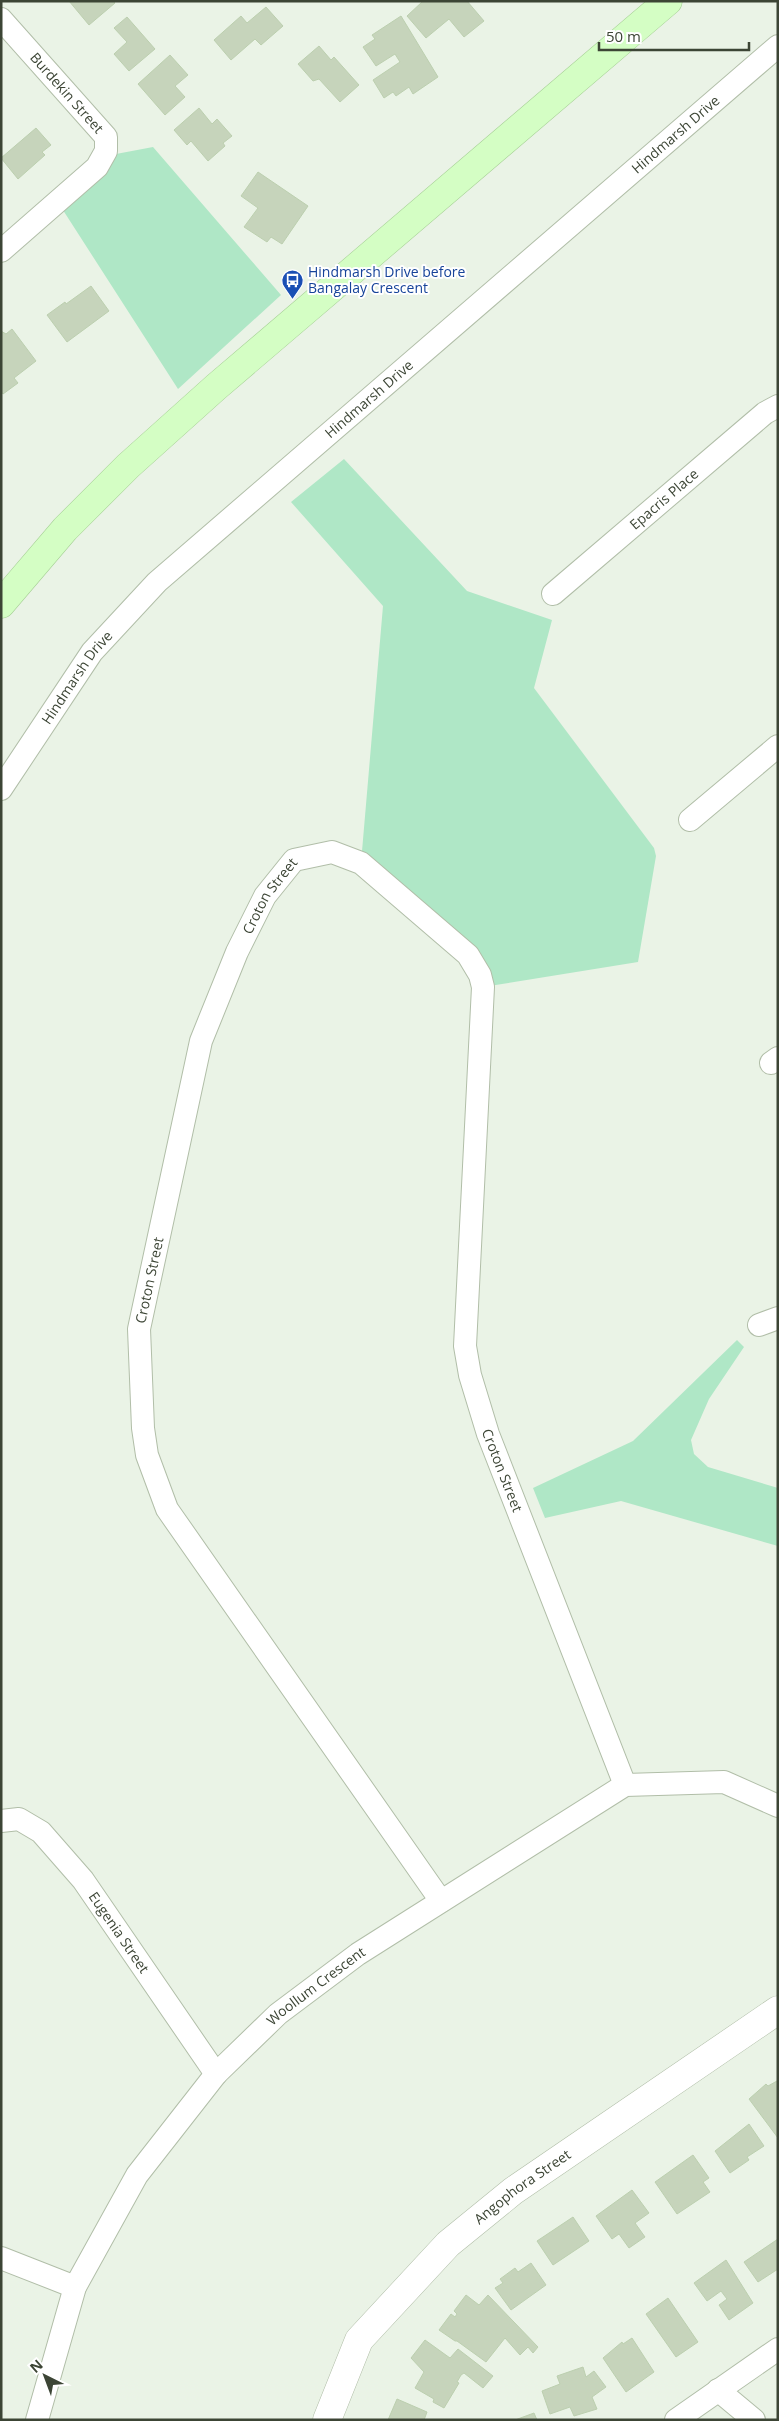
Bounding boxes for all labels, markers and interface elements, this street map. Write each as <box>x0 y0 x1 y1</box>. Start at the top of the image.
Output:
scale bar <box>599 20 749 52</box>
text: 50 m <box>606 26 641 46</box>
street label: Burdekin Street <box>26 48 108 137</box>
street label: Hindmarsh Drive <box>627 91 723 177</box>
place label: Hindmarsh Drive before Bangalay Crescent <box>308 262 466 297</box>
bus stop icon: Hindmarsh Drive before Bangalay Crescent <box>280 268 304 299</box>
street label: Hindmarsh Drive <box>321 355 417 442</box>
street label: Epacris Place <box>625 464 702 534</box>
street label: Hindmarsh Drive <box>37 626 116 728</box>
street label: Croton Street <box>238 854 301 937</box>
street label: Croton Street <box>130 1235 168 1325</box>
street label: Croton Street <box>478 1426 528 1515</box>
street label: Eugenia Street <box>85 1888 154 1977</box>
street label: Woollum Crescent <box>262 1942 369 2029</box>
street label: Angophora Street <box>470 2145 574 2228</box>
north arrow <box>20 2351 70 2401</box>
text: N <box>25 2355 47 2377</box>

